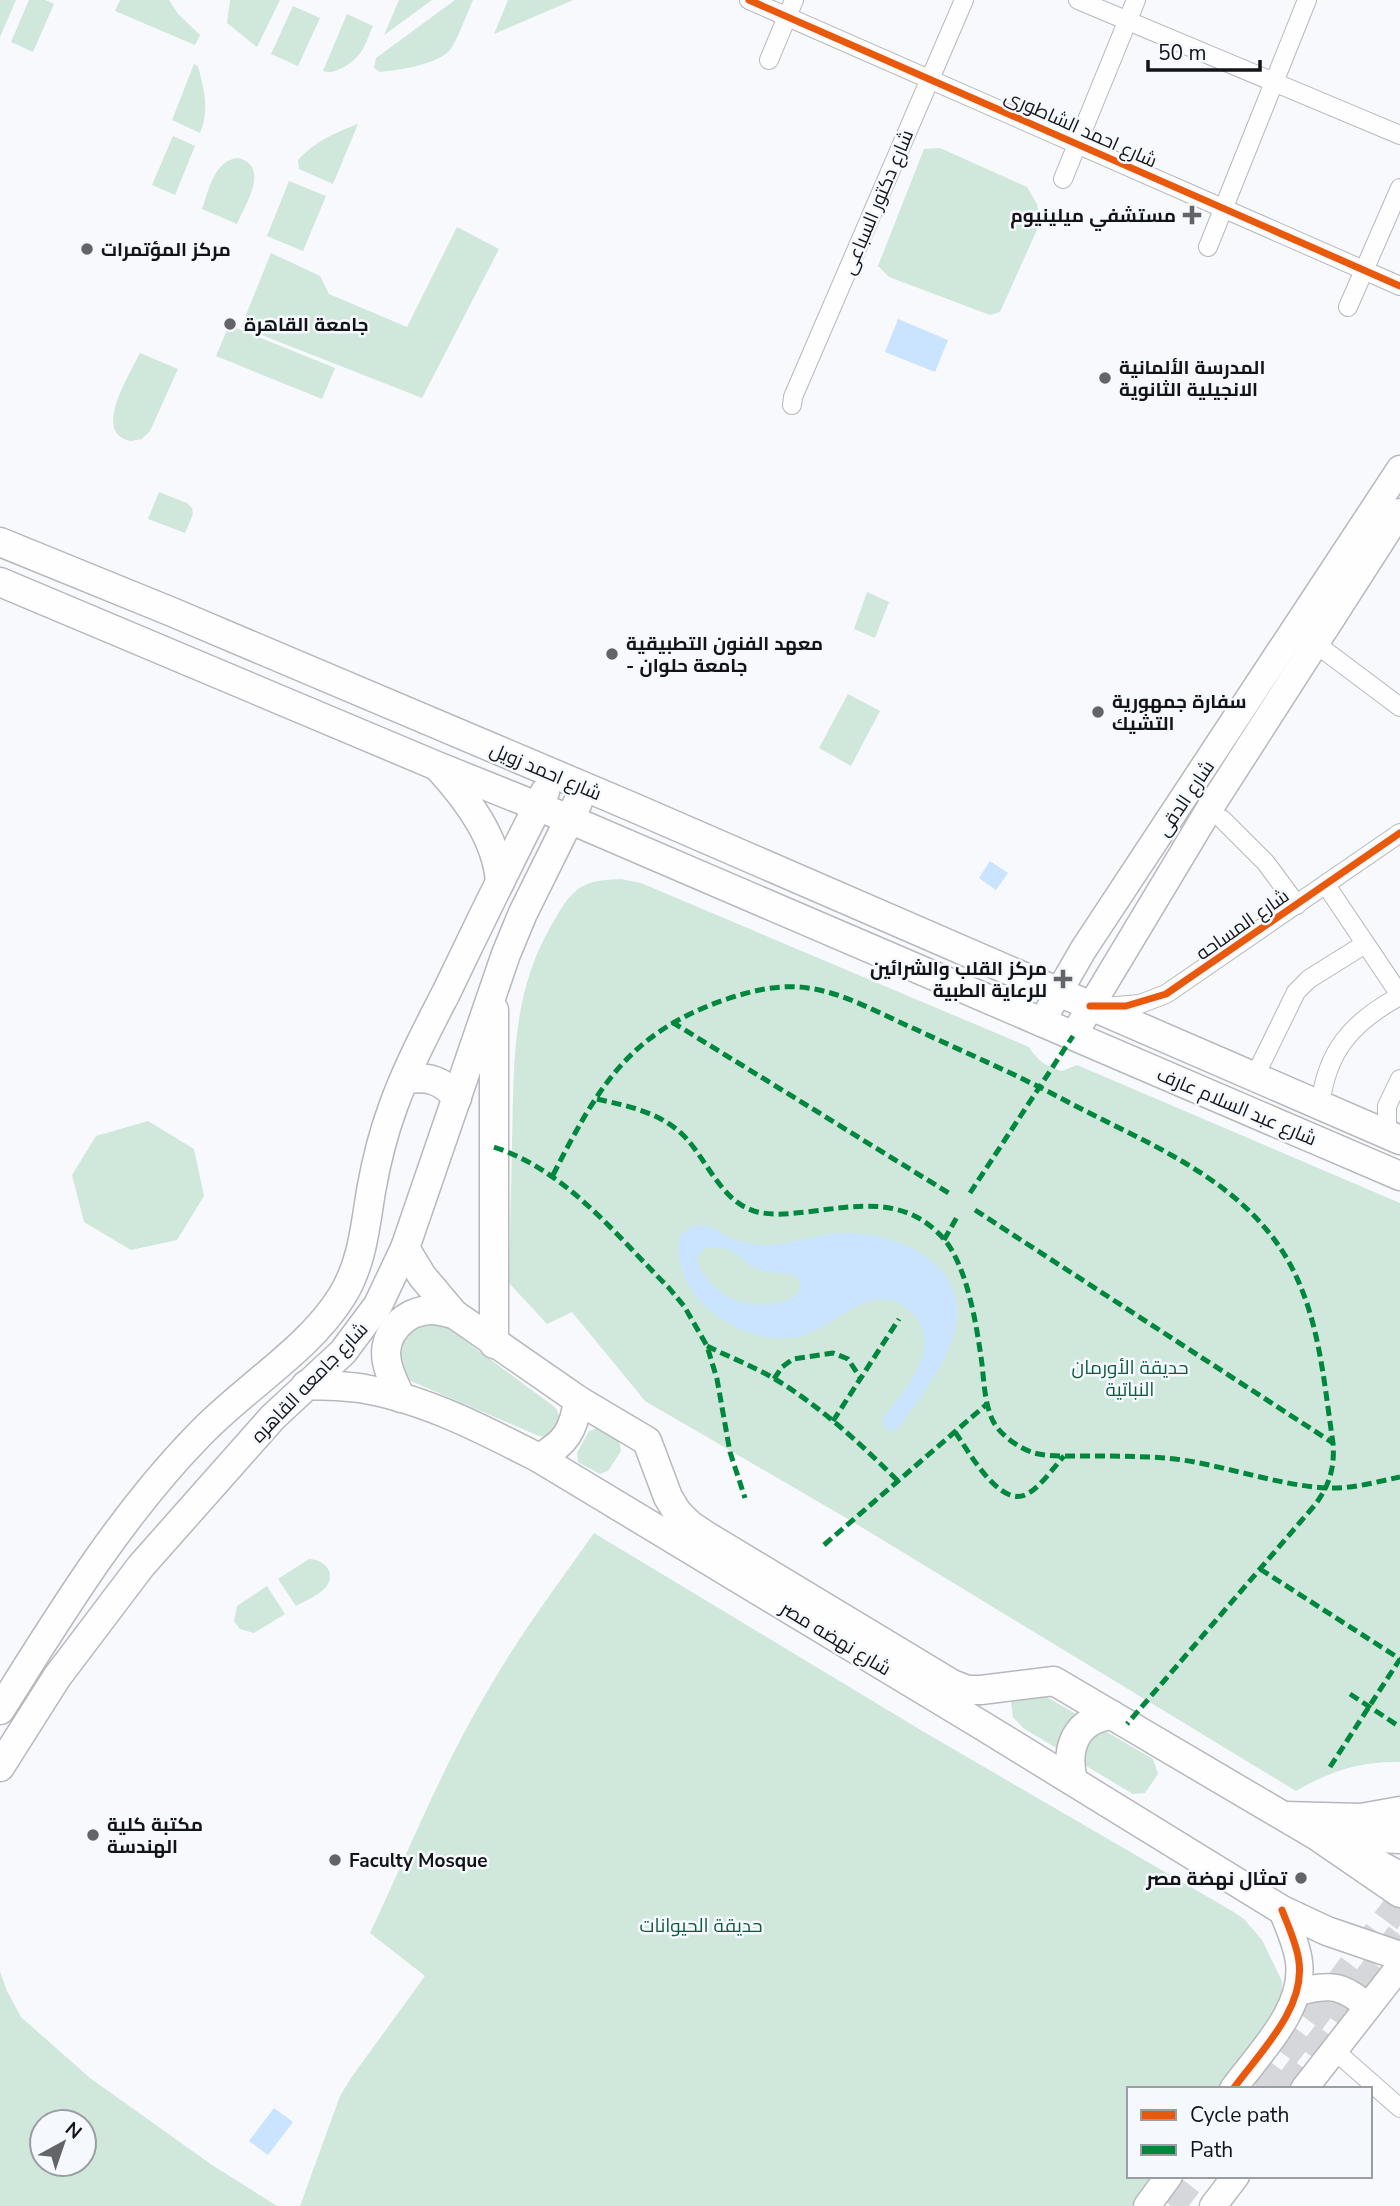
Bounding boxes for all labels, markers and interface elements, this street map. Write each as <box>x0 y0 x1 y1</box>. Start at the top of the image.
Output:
scale bar <box>1148 28 1260 72</box>
text: 50 m <box>1158 39 1207 67</box>
street label: شارع احمد الشاطورى <box>1000 84 1161 174</box>
street label: شارع دكتور السباعى <box>836 126 920 279</box>
place label: مستشفي ميلينيوم <box>1010 203 1176 231</box>
marker: مستشفي ميلينيوم <box>1182 205 1202 225</box>
place label: مركز المؤتمرات <box>101 237 231 263</box>
marker: مركز المؤتمرات <box>79 241 95 257</box>
place label: جامعة القاهرة <box>244 312 369 338</box>
marker: جامعة القاهرة <box>222 316 238 332</box>
place label: المدرسة الألمانية الانجيلية الثانوية <box>1119 355 1265 403</box>
marker: المدرسة الألمانية الانجيلية الثانوية <box>1097 370 1113 386</box>
place label: معهد الفنون التطبيقية - جامعة حلوان <box>626 631 823 679</box>
marker: معهد الفنون التطبيقية - جامعة حلوان <box>604 646 620 662</box>
place label: سفارة جمهورية التشيك <box>1112 689 1247 737</box>
marker: سفارة جمهورية التشيك <box>1090 704 1106 720</box>
street label: شارع احمد زويل <box>486 737 605 807</box>
street label: شارع الدقى <box>1151 755 1221 842</box>
street label: شارع المساحه <box>1191 883 1294 967</box>
place label: مركز القلب والشرائين للرعاية الطبية <box>870 956 1047 1004</box>
marker: مركز القلب والشرائين للرعاية الطبية <box>1053 969 1073 989</box>
street label: شارع عبد السلام عارف <box>1153 1061 1321 1152</box>
street label: شارع جامعه القاهره <box>245 1317 374 1449</box>
park label: حديقة الأورمان النباتية <box>1072 1355 1188 1403</box>
street label: شارع نهضه مصر <box>774 1595 896 1682</box>
place label: مكتبة كلية الهندسة <box>107 1812 203 1860</box>
marker: مكتبة كلية الهندسة <box>85 1827 101 1843</box>
place label: Faculty Mosque <box>349 1848 487 1874</box>
marker: Faculty Mosque <box>327 1852 343 1868</box>
place label: تمثال نهضة مصر <box>1145 1866 1288 1892</box>
marker: تمثال نهضة مصر <box>1293 1870 1309 1886</box>
park label: حديقة الحيوانات <box>640 1913 762 1939</box>
legend <box>1127 2087 1372 2178</box>
text: Cycle path <box>1190 2101 1289 2129</box>
north arrow <box>28 2108 98 2178</box>
text: N <box>59 2116 87 2145</box>
text: Path <box>1190 2136 1233 2164</box>

